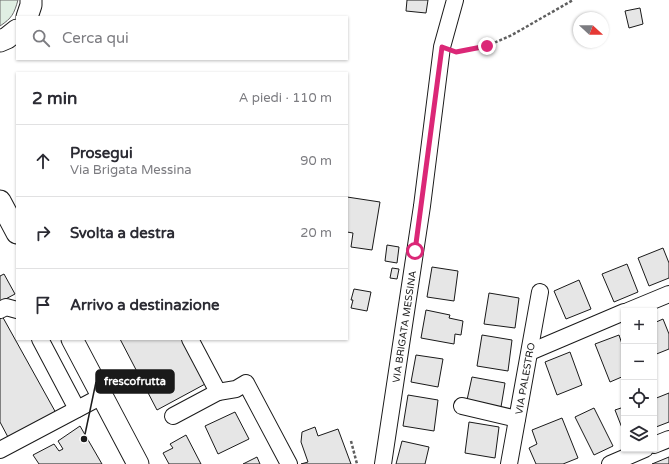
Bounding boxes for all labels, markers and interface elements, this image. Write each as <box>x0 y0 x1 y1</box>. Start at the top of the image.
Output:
north arrow <box>573 12 609 48</box>
search box <box>16 16 348 60</box>
icon: search <box>30 27 52 49</box>
text: Cerca qui <box>62 29 129 47</box>
route end <box>478 37 496 55</box>
text: 2 min <box>32 88 77 109</box>
text: A piedi · 110 m <box>239 90 332 106</box>
text: Prosegui <box>70 144 133 162</box>
icon: ahead <box>32 150 54 172</box>
text: 90 m <box>300 153 332 169</box>
text: Via Brigata Messina <box>70 162 192 178</box>
icon: right <box>32 222 54 244</box>
text: Svolta a destra <box>70 224 175 242</box>
text: 20 m <box>300 225 332 241</box>
route start <box>406 242 424 260</box>
street label: VIA BRIGATA MESSINA <box>390 270 419 384</box>
icon: arrive <box>32 294 54 316</box>
text: Arrivo a destinazione <box>70 296 220 314</box>
map controls <box>621 308 657 452</box>
button: + <box>621 308 657 344</box>
street label: VIA PALESTRO <box>513 342 538 416</box>
button: − <box>621 344 657 380</box>
callout: frescofrutta <box>96 370 174 393</box>
text: frescofrutta <box>103 375 166 388</box>
button: locate <box>621 380 657 416</box>
button: layers <box>621 416 657 452</box>

